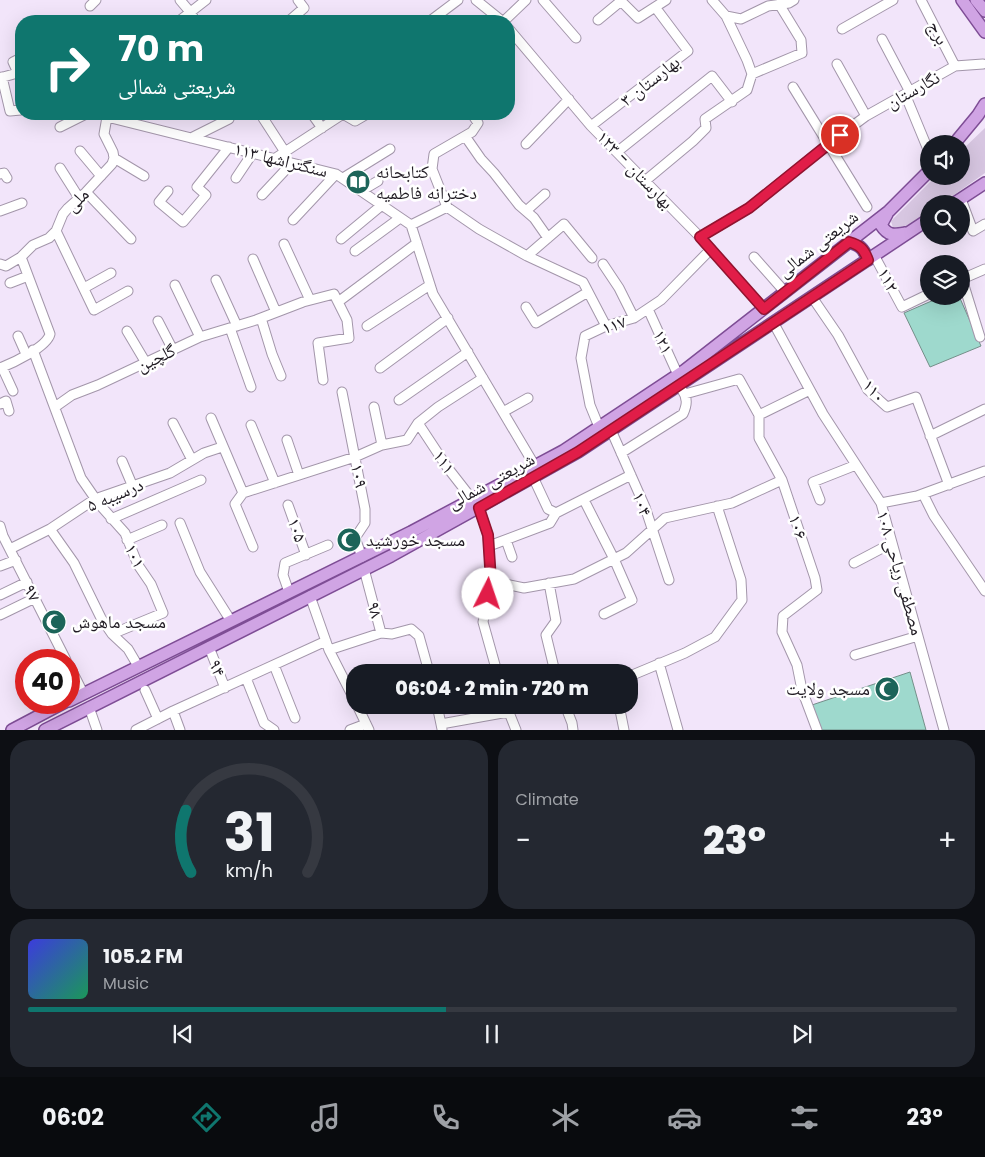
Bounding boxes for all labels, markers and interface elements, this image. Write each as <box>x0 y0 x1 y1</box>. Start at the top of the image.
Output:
street label: برج <box>922 16 955 49</box>
text: 70 m <box>118 24 204 73</box>
icon: right <box>35 35 100 100</box>
street label: بهارستان ۳ <box>615 49 685 112</box>
street label: نگارستان <box>881 65 944 115</box>
text: شریعتی شمالی <box>118 71 236 102</box>
pin <box>819 114 861 156</box>
icon: arrive <box>826 121 854 149</box>
street label: بهارستان - ۱۲۳ <box>591 125 679 215</box>
map controls <box>920 135 970 305</box>
button: sound <box>920 135 970 185</box>
street label: سنگتراشها ۱۱۳ <box>232 136 331 183</box>
place label: کتابحانه دخترانه فاطمیه <box>376 159 477 205</box>
library icon: کتابحانه دخترانه فاطمیه <box>345 169 371 195</box>
street label: ملی <box>59 182 94 217</box>
button: search <box>920 195 970 245</box>
street label: شریعتی شمالی <box>772 204 863 283</box>
button: layers <box>920 255 970 305</box>
street label: ۱۱۲ <box>872 263 905 296</box>
street label: ۱۱۷ <box>598 309 629 340</box>
street label: ۱۲۱ <box>647 326 680 358</box>
street label: گلچین <box>132 337 180 378</box>
street label: ۱۱۰ <box>857 373 892 408</box>
street label: ۱۱۱ <box>427 445 462 479</box>
street label: شریعتی شمالی <box>443 446 539 515</box>
street label: ۱۰۹ <box>345 462 374 490</box>
street label: درسیبه ۵ <box>83 472 147 518</box>
street label: ۱۰۴ <box>626 488 658 520</box>
street label: مصطفی ریاحی ۱۰۸ <box>871 508 930 638</box>
street label: ۱۰۶ <box>783 511 814 542</box>
street label: ۱۰۵ <box>282 514 313 545</box>
mosque icon: مسجد خورشید <box>336 527 362 553</box>
place label: مسجد خورشید <box>366 527 465 552</box>
street label: ۱۰۱ <box>119 539 152 572</box>
position arrow <box>461 567 513 619</box>
street label: ۹۷ <box>18 580 47 606</box>
street label: ۹۸ <box>361 599 390 621</box>
mosque icon: مسجد ماهوش <box>41 609 67 635</box>
place label: مسجد ماهوش <box>72 609 166 634</box>
speed limit sign: 40 <box>15 649 80 714</box>
street label: ۹۴ <box>203 656 232 680</box>
text: 06:04 · 2 min · 720 m <box>395 675 589 702</box>
place label: مسجد ولایت <box>786 676 870 701</box>
mosque icon: مسجد ولایت <box>874 676 900 702</box>
text: Climate <box>516 788 579 811</box>
text: 31 <box>223 796 274 869</box>
text: 23° <box>703 814 766 867</box>
text: − <box>516 821 531 860</box>
text: + <box>938 821 957 860</box>
text: km/h <box>225 858 273 883</box>
text: 105.2 FM <box>103 943 183 970</box>
text: Music <box>103 972 149 995</box>
icon: previous <box>169 1020 197 1048</box>
icon: pause <box>478 1020 506 1048</box>
icon: next <box>788 1020 816 1048</box>
icon: directions <box>189 1100 224 1135</box>
icon: music <box>308 1100 343 1135</box>
icon: phone <box>428 1100 463 1135</box>
icon: climate <box>548 1100 583 1135</box>
icon: car <box>667 1100 702 1135</box>
icon: filters <box>787 1100 822 1135</box>
text: 06:02 <box>42 1102 104 1133</box>
text: 23° <box>907 1102 943 1133</box>

